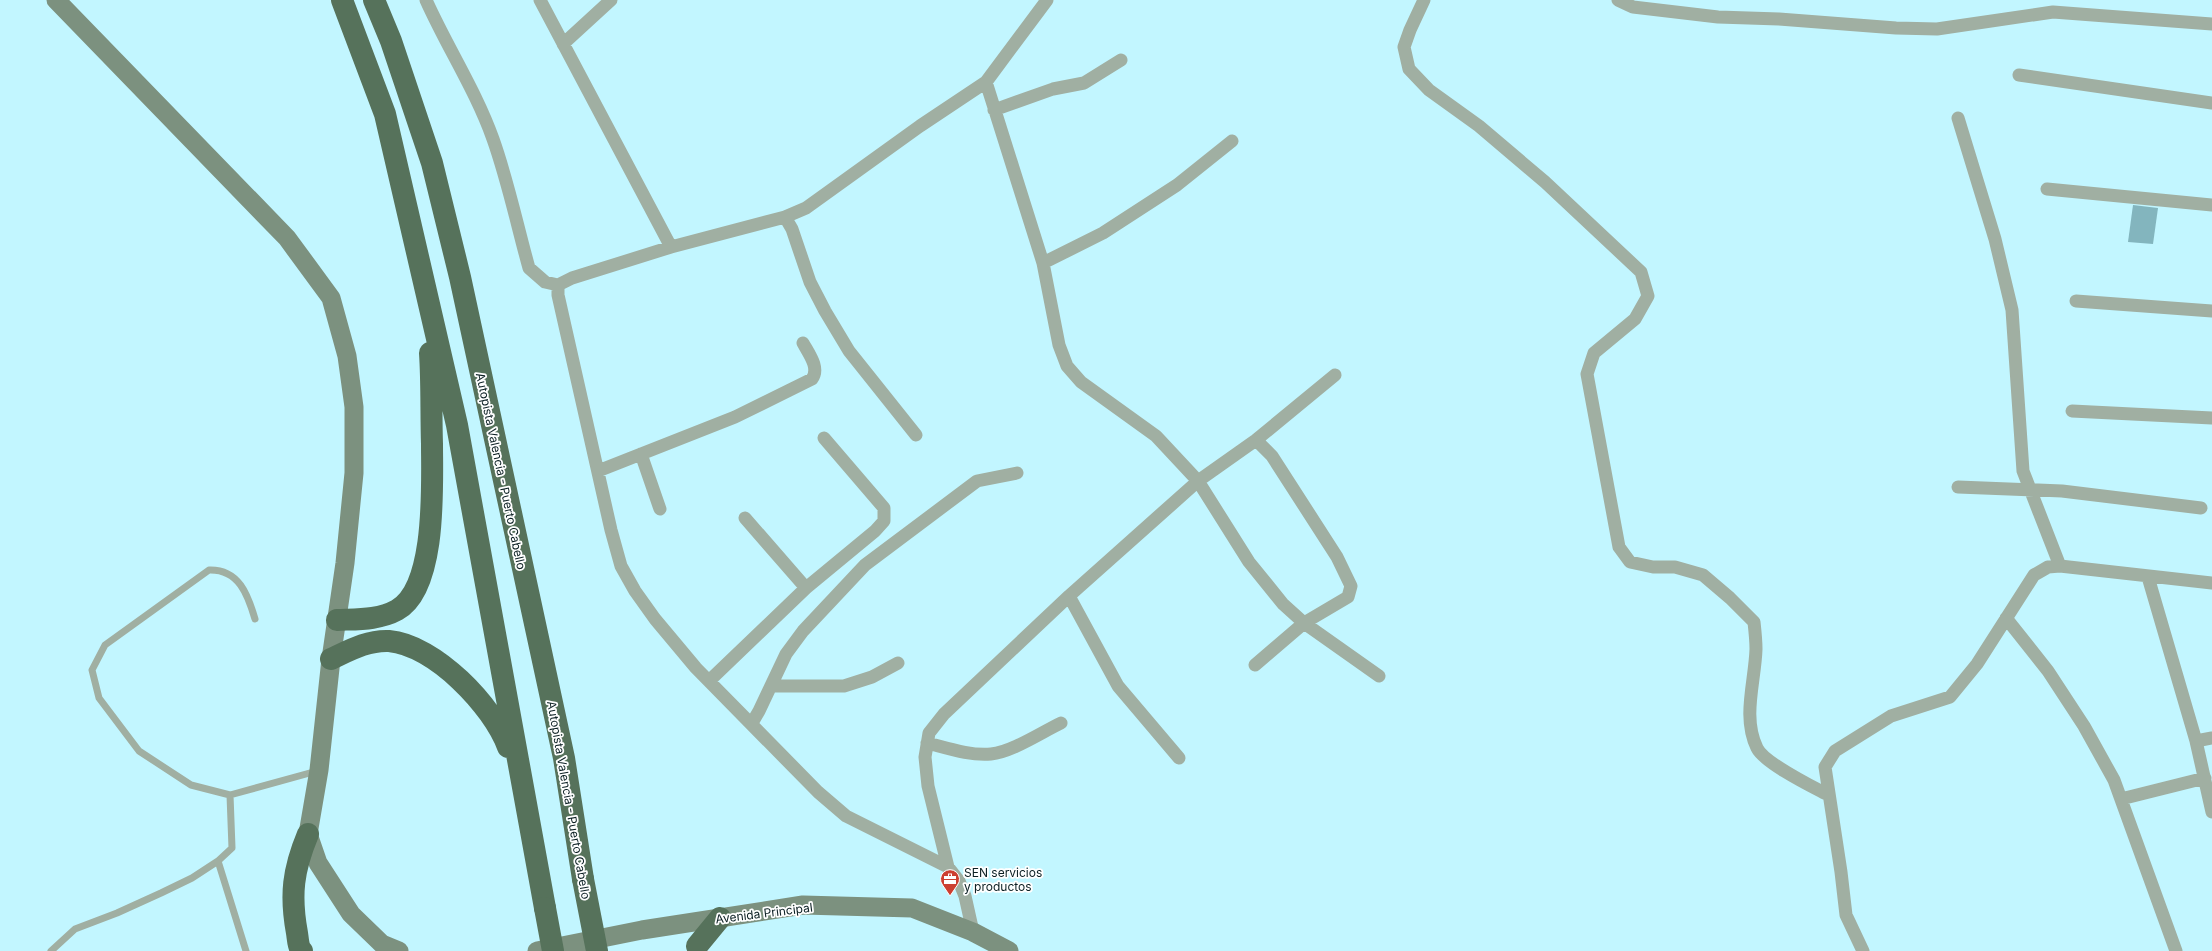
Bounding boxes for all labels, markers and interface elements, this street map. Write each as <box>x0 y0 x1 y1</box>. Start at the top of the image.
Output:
street label: Autopista Valencia - Puerto Cabello <box>473 371 529 571</box>
street label: Autopista Valencia - Puerto Cabello <box>544 700 594 900</box>
place label: SEN servicios y productos <box>964 865 1042 894</box>
office icon: SEN servicios y productos <box>939 868 961 896</box>
street label: Avenida Principal <box>715 900 813 926</box>

